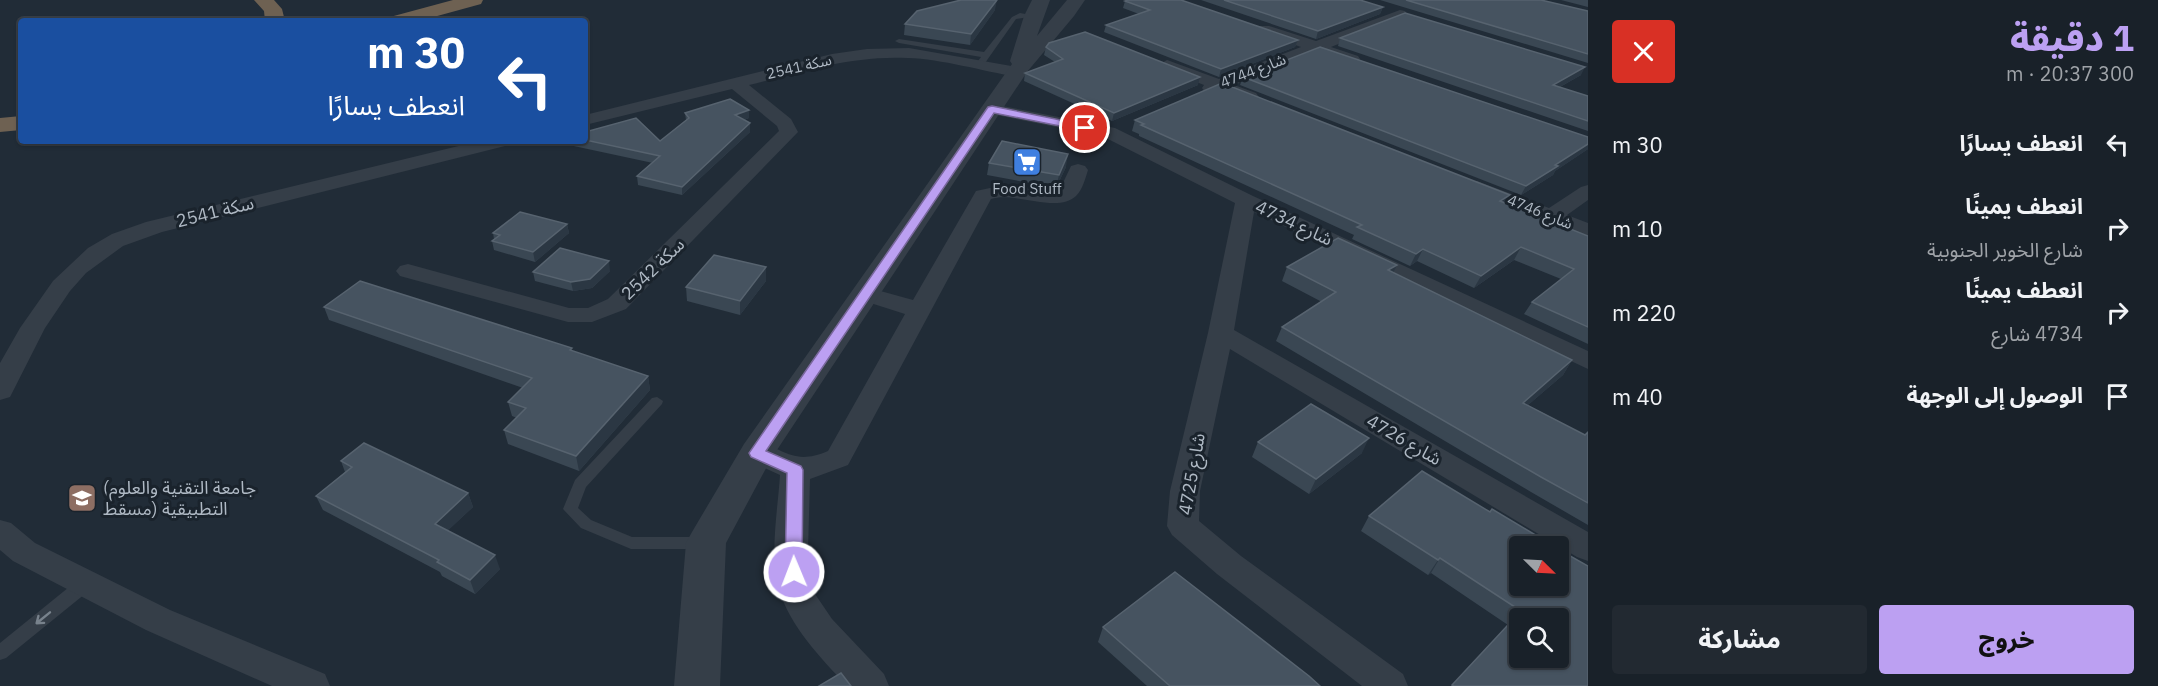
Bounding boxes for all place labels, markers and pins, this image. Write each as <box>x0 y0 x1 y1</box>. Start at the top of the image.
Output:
pin <box>1059 102 1110 153</box>
supermarket icon: Food Stuff <box>1011 146 1043 178</box>
place label: Food Stuff <box>992 179 1062 198</box>
place label: (جامعة التقنية والعلوم التطبيقية (مسقط <box>103 476 256 520</box>
school or university icon: (جامعة التقنية والعلوم التطبيقية (مسقط <box>66 482 98 514</box>

